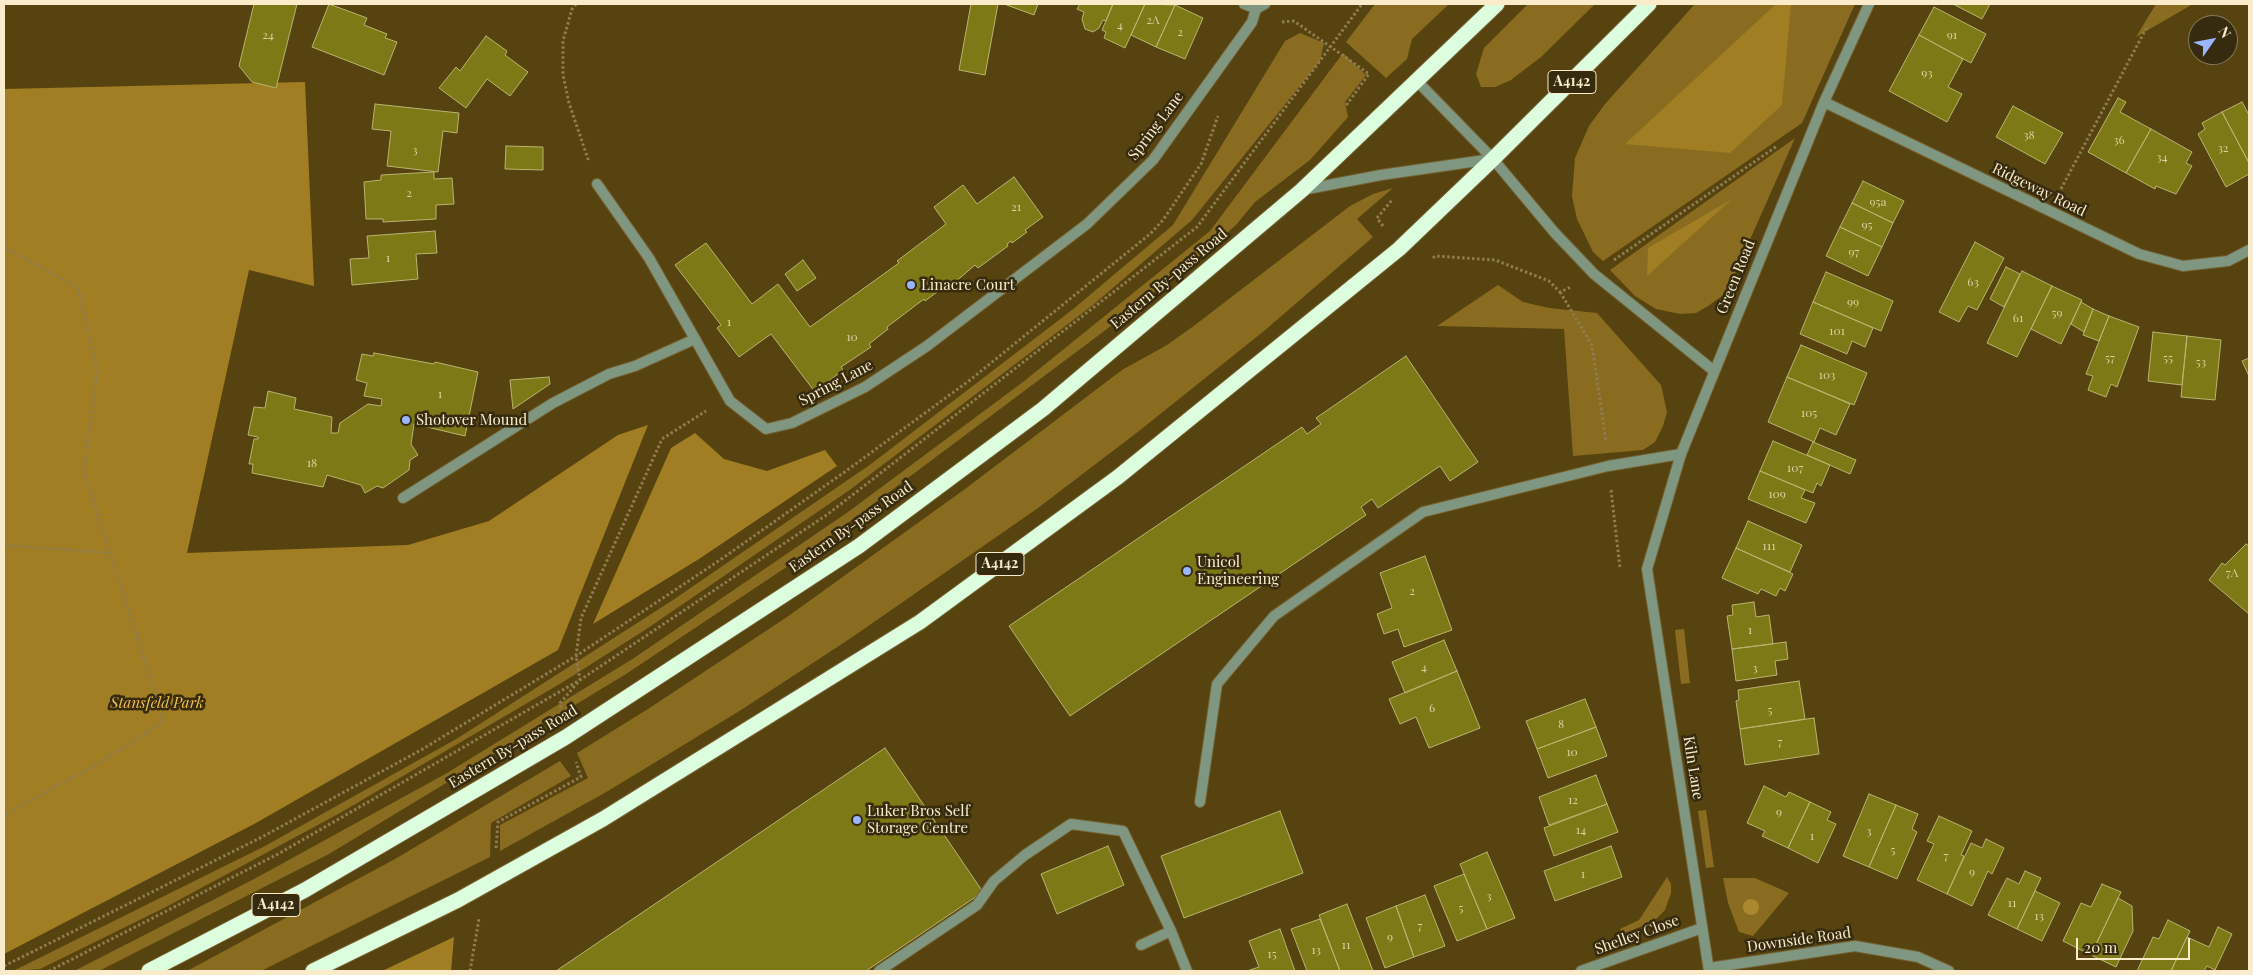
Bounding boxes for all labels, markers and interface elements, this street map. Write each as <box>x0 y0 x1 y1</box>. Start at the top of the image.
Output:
house number: 2A <box>1146 13 1160 27</box>
north arrow <box>2188 15 2238 65</box>
house number: 4 <box>1117 18 1123 32</box>
text: N <box>2214 23 2236 42</box>
house number: 2 <box>1177 25 1183 39</box>
house number: 24 <box>262 28 274 42</box>
house number: 91 <box>1947 28 1957 42</box>
house number: 93 <box>1921 66 1933 80</box>
road number: A4142 <box>1548 70 1596 94</box>
street label: Spring Lane <box>1124 88 1188 164</box>
house number: 38 <box>2023 128 2035 142</box>
house number: 36 <box>2113 133 2125 147</box>
house number: 32 <box>2217 141 2229 155</box>
house number: 3 <box>412 143 418 157</box>
house number: 34 <box>2156 150 2168 164</box>
street label: Ridgeway Road <box>1989 159 2089 221</box>
house number: 2 <box>406 186 412 200</box>
house number: 95a <box>1869 195 1887 209</box>
house number: 21 <box>1011 200 1021 214</box>
house number: 95 <box>1861 218 1873 232</box>
street label: Eastern By-pass Road <box>1107 225 1231 333</box>
street label: Green Road <box>1713 237 1759 317</box>
house number: 97 <box>1849 245 1859 259</box>
house number: 1 <box>386 251 390 265</box>
house number: 63 <box>1967 275 1979 289</box>
place label: Linacre Court <box>921 276 1015 294</box>
marker: Linacre Court <box>905 279 917 291</box>
house number: 99 <box>1847 295 1859 309</box>
house number: 59 <box>2051 306 2063 320</box>
house number: 61 <box>2013 311 2023 325</box>
house number: 1 <box>727 315 731 329</box>
house number: 101 <box>1829 324 1845 338</box>
house number: 10 <box>846 330 858 344</box>
house number: 57 <box>2105 351 2115 365</box>
house number: 55 <box>2163 351 2173 365</box>
house number: 53 <box>2196 355 2206 369</box>
street label: Spring Lane <box>796 356 876 410</box>
house number: 103 <box>1818 368 1836 382</box>
house number: 1 <box>438 387 442 401</box>
house number: 105 <box>1801 406 1817 420</box>
place label: Shotover Mound <box>416 411 527 429</box>
marker: Shotover Mound <box>400 414 412 426</box>
house number: 18 <box>307 456 317 470</box>
house number: 107 <box>1787 461 1803 475</box>
street label: Eastern By-pass Road <box>786 477 916 577</box>
house number: 109 <box>1768 487 1786 501</box>
house number: 111 <box>1762 539 1776 553</box>
road number: A4142 <box>976 552 1024 576</box>
place label: Unicol Engineering <box>1197 553 1279 588</box>
marker: Unicol Engineering <box>1181 565 1193 577</box>
house number: 7A <box>2226 566 2238 580</box>
house number: 2 <box>1409 584 1415 598</box>
house number: 1 <box>1748 623 1752 637</box>
house number: 4 <box>1421 660 1427 674</box>
house number: 3 <box>1752 661 1758 675</box>
park label: Stansfeld Park <box>110 694 204 712</box>
street label: Eastern By-pass Road <box>445 701 581 793</box>
house number: 6 <box>1429 701 1435 715</box>
house number: 5 <box>1768 703 1772 717</box>
house number: 8 <box>1558 717 1564 731</box>
street label: Kiln Lane <box>1679 735 1707 801</box>
house number: 7 <box>1778 735 1782 749</box>
house number: 10 <box>1566 745 1578 759</box>
house number: 12 <box>1568 793 1578 807</box>
place label: Luker Bros Self Storage Centre <box>867 802 970 837</box>
house number: 9 <box>1776 805 1782 819</box>
marker: Luker Bros Self Storage Centre <box>851 814 863 826</box>
house number: 14 <box>1576 823 1586 837</box>
house number: 3 <box>1866 824 1872 838</box>
house number: 1 <box>1810 829 1814 843</box>
house number: 5 <box>1891 843 1895 857</box>
house number: 7 <box>1944 849 1948 863</box>
house number: 9 <box>1969 865 1975 879</box>
house number: 1 <box>1581 867 1585 881</box>
house number: 3 <box>1486 889 1492 903</box>
road number: A4142 <box>252 894 300 916</box>
house number: 11 <box>2008 896 2016 910</box>
house number: 5 <box>1459 901 1463 915</box>
house number: 13 <box>2034 909 2044 923</box>
street label: Shelley Close <box>1592 911 1682 959</box>
house number: 7 <box>1418 919 1422 933</box>
street label: Downside Road <box>1746 924 1852 956</box>
scale bar <box>2078 928 2192 960</box>
house number: 9 <box>1387 930 1393 944</box>
text: 20 m <box>2084 937 2117 957</box>
house number: 11 <box>1342 938 1350 952</box>
house number: 13 <box>1311 943 1321 957</box>
house number: 15 <box>1267 947 1277 961</box>

